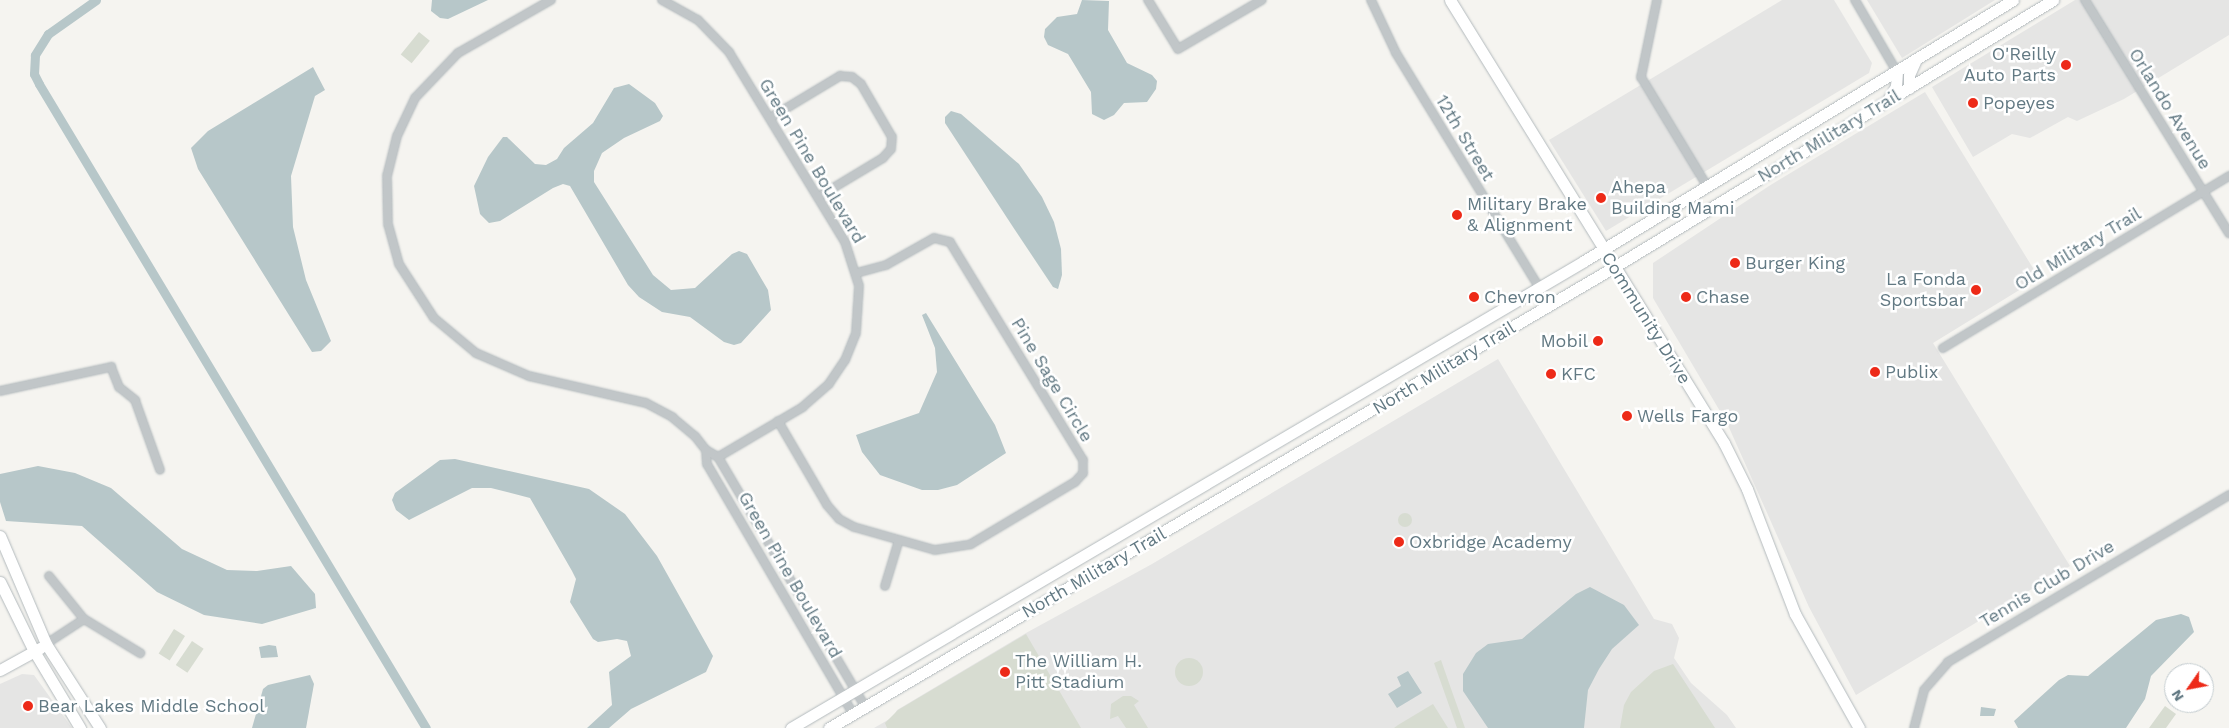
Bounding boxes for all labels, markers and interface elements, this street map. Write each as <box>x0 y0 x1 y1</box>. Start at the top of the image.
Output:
place label: O'Reilly Auto Parts <box>1964 44 2056 86</box>
street label: Orlando Avenue <box>2124 44 2216 174</box>
marker: O'Reilly Auto Parts <box>2060 59 2072 71</box>
street label: Green Pine Boulevard <box>754 75 870 247</box>
street label: North Military Trail <box>1753 85 1905 187</box>
street label: 12th Street <box>1431 91 1499 185</box>
place label: Popeyes <box>1983 92 2055 114</box>
marker: Popeyes <box>1967 97 1979 109</box>
place label: Ahepa Building Mami <box>1611 177 1734 220</box>
marker: Ahepa Building Mami <box>1595 192 1607 204</box>
place label: Military Brake & Alignment <box>1467 194 1587 236</box>
street label: Old Military Trail <box>2010 203 2146 295</box>
marker: Military Brake & Alignment <box>1451 209 1463 221</box>
street label: Community Drive <box>1597 248 1695 388</box>
place label: Burger King <box>1745 252 1846 274</box>
marker: Burger King <box>1729 257 1741 269</box>
place label: La Fonda Sportsbar <box>1880 269 1966 312</box>
marker: La Fonda Sportsbar <box>1970 284 1982 296</box>
place label: Chevron <box>1484 286 1556 308</box>
place label: Chase <box>1696 286 1750 308</box>
marker: Chevron <box>1468 291 1480 303</box>
marker: Chase <box>1680 291 1692 303</box>
street label: Pine Sage Circle <box>1006 314 1098 446</box>
street label: North Military Trail <box>1368 317 1520 419</box>
place label: Mobil <box>1540 330 1588 352</box>
marker: Mobil <box>1592 335 1604 347</box>
place label: Publix <box>1885 361 1938 383</box>
place label: KFC <box>1561 363 1596 385</box>
marker: Publix <box>1869 366 1881 378</box>
marker: KFC <box>1545 368 1557 380</box>
place label: Wells Fargo <box>1637 405 1738 427</box>
marker: Wells Fargo <box>1621 410 1633 422</box>
street label: Green Pine Boulevard <box>734 488 846 662</box>
street label: North Military Trail <box>1018 523 1170 623</box>
place label: Oxbridge Academy <box>1409 531 1572 553</box>
street label: Tennis Club Drive <box>1976 535 2118 633</box>
marker: Oxbridge Academy <box>1393 536 1405 548</box>
place label: The William H. Pitt Stadium <box>1015 651 1143 694</box>
north arrow <box>2164 663 2214 713</box>
marker: The William H. Pitt Stadium <box>999 666 1011 678</box>
text: N <box>2168 687 2187 704</box>
place label: Bear Lakes Middle School <box>38 695 265 717</box>
marker: Bear Lakes Middle School <box>22 700 34 712</box>

